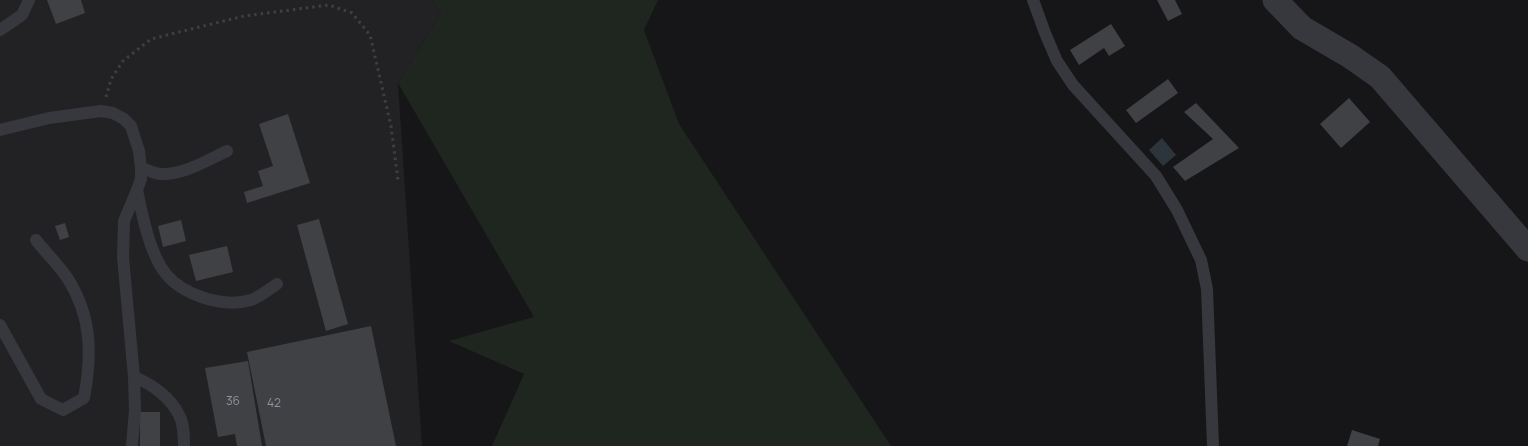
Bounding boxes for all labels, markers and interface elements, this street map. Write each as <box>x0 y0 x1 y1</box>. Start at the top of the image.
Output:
house number: 36 <box>226 392 240 409</box>
house number: 42 <box>267 394 281 411</box>

